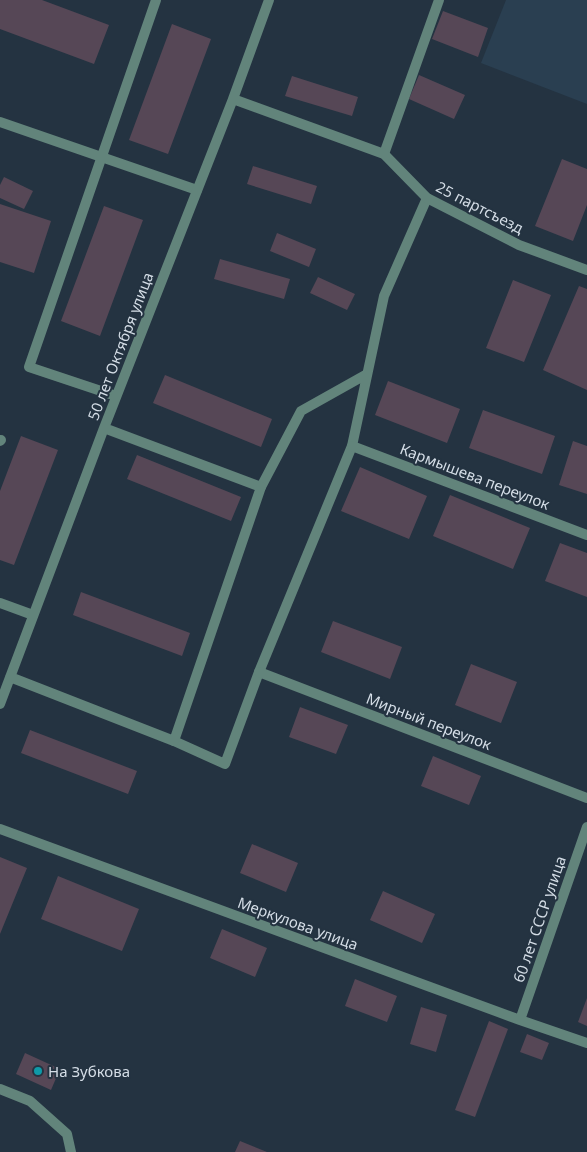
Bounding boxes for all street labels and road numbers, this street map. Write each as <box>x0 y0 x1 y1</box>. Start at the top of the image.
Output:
street label: 25 партсъезд <box>433 176 527 238</box>
street label: 50 лет Октября улица <box>83 269 157 423</box>
street label: Кармышева переулок <box>397 438 553 514</box>
street label: Мирный переулок <box>363 688 495 754</box>
street label: 60 лет СССР улица <box>508 853 570 985</box>
street label: Меркулова улица <box>235 892 361 954</box>

